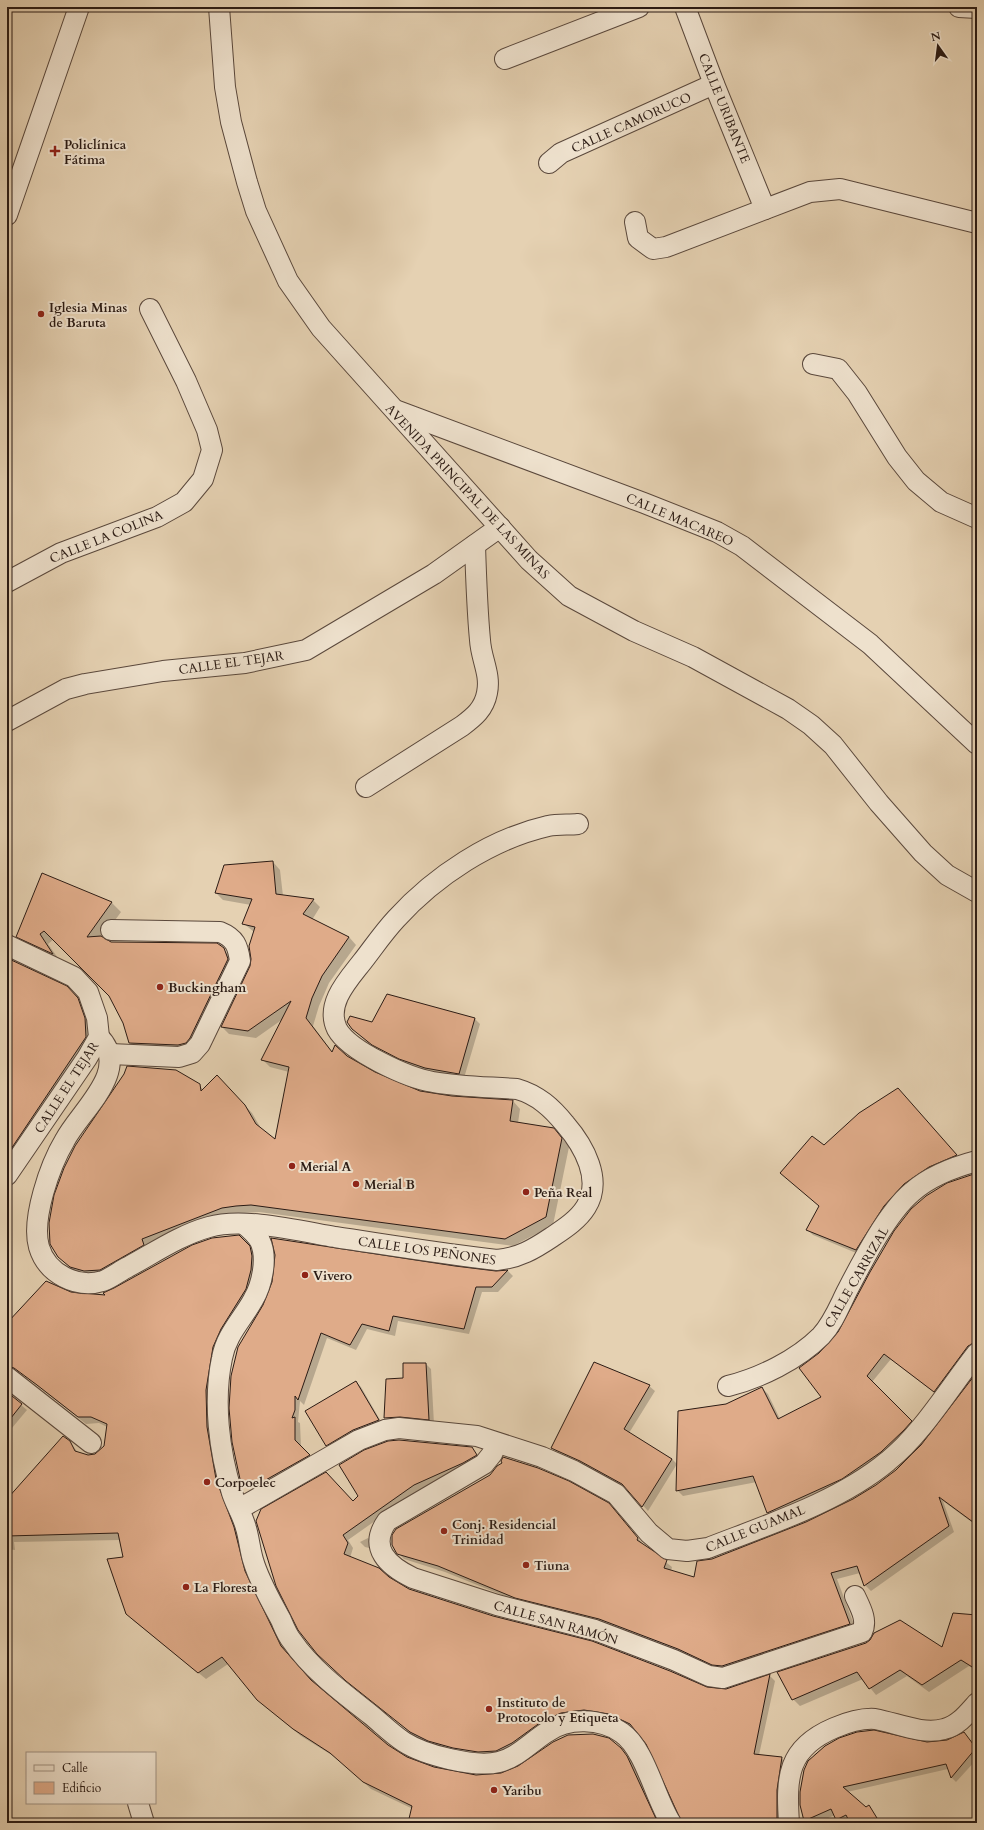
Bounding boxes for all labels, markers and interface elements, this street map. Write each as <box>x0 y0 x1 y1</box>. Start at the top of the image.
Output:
north arrow <box>918 26 958 66</box>
text: N <box>929 28 943 45</box>
street label: CALLE URIBANTE <box>694 51 754 166</box>
street label: CALLE CAMORUCO <box>568 88 694 158</box>
place label: Policlínica Fátima <box>64 136 127 169</box>
marker: Policlínica Fátima <box>49 145 61 157</box>
place label: Iglesia Minas de Baruta <box>49 299 127 332</box>
marker: Iglesia Minas de Baruta <box>36 309 46 319</box>
street label: AVENIDA PRINCIPAL DE LAS MINAS <box>381 400 553 583</box>
street label: CALLE MACAREO <box>623 489 736 551</box>
street label: CALLE LA COLINA <box>47 506 166 568</box>
street label: CALLE EL TEJAR <box>177 647 285 679</box>
place label: Buckingham <box>168 979 246 997</box>
marker: Buckingham <box>155 982 165 992</box>
street label: CALLE EL TEJAR <box>30 1038 103 1137</box>
place label: Merial A <box>300 1158 352 1176</box>
marker: Merial A <box>287 1161 297 1171</box>
place label: Merial B <box>364 1176 415 1194</box>
marker: Merial B <box>351 1179 361 1189</box>
place label: Peña Real <box>534 1184 593 1202</box>
marker: Peña Real <box>521 1187 531 1197</box>
street label: CALLE CARRIZAL <box>820 1223 893 1332</box>
street label: CALLE LOS PEÑONES <box>357 1232 497 1270</box>
place label: Vivero <box>313 1267 353 1285</box>
marker: Vivero <box>300 1270 310 1280</box>
place label: Corpoelec <box>215 1474 276 1492</box>
marker: Corpoelec <box>202 1477 212 1487</box>
street label: CALLE GUAMAL <box>703 1501 808 1557</box>
place label: Conj. Residencial Trinidad <box>452 1516 556 1549</box>
marker: Conj. Residencial Trinidad <box>439 1526 449 1536</box>
place label: Tiuna <box>534 1557 570 1575</box>
marker: Tiuna <box>521 1560 531 1570</box>
place label: La Floresta <box>194 1579 258 1597</box>
marker: La Floresta <box>181 1582 191 1592</box>
street label: CALLE SAN RAMÓN <box>491 1597 620 1649</box>
place label: Instituto de Protocolo y Etiqueta <box>497 1694 619 1727</box>
marker: Instituto de Protocolo y Etiqueta <box>484 1704 494 1714</box>
legend <box>26 1752 156 1804</box>
text: Calle <box>62 1760 88 1776</box>
text: Edificio <box>62 1780 102 1796</box>
place label: Yaribu <box>502 1782 542 1800</box>
marker: Yaribu <box>489 1785 499 1795</box>

